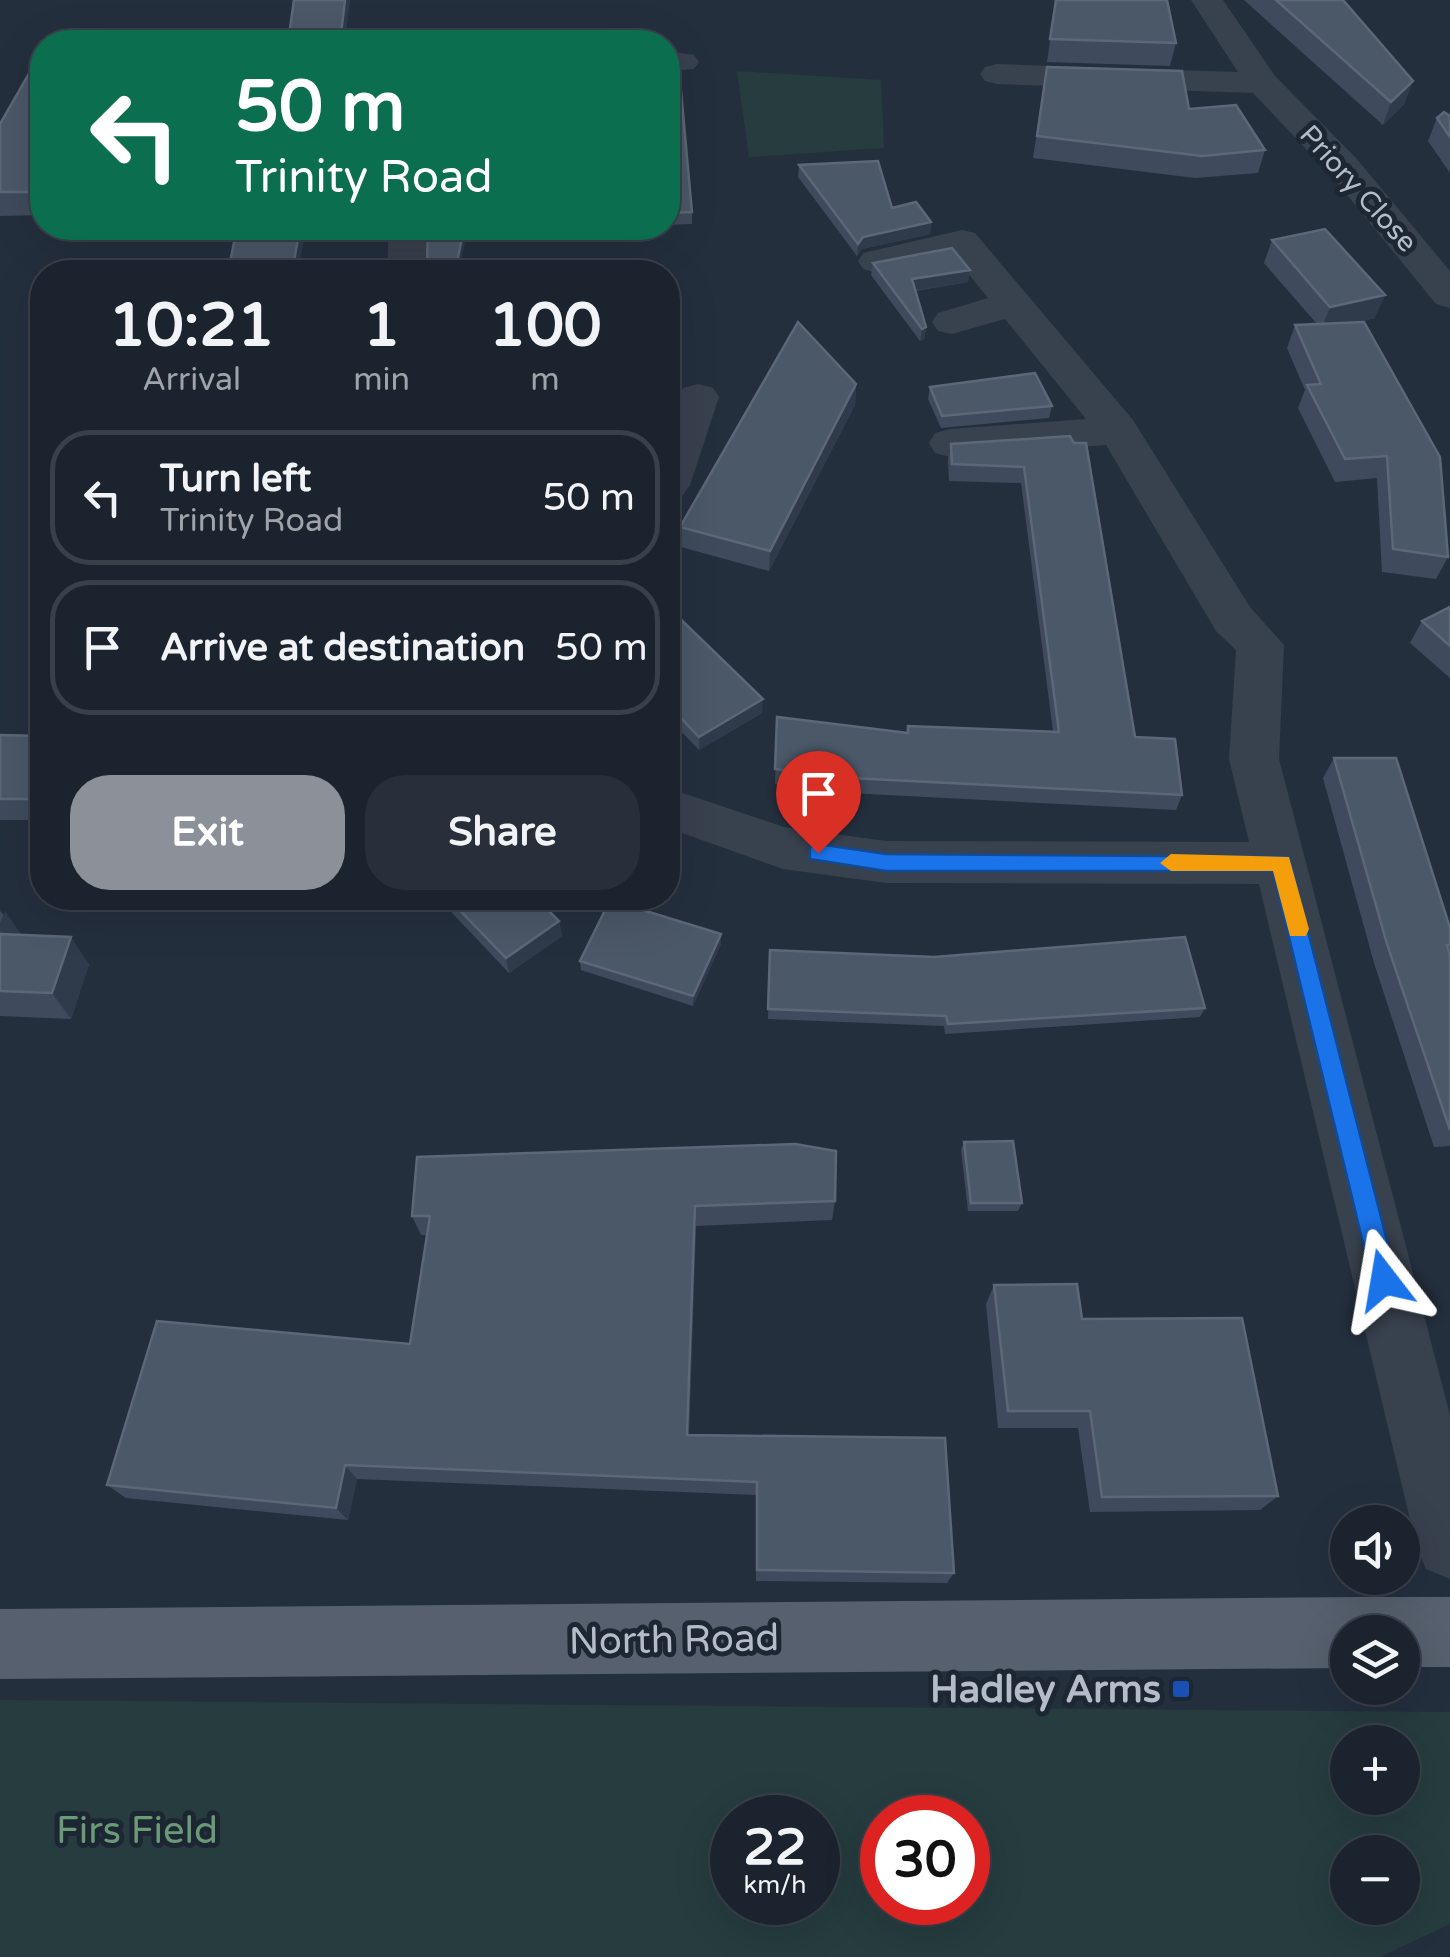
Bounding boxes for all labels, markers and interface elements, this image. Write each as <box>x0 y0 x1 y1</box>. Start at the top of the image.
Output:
text: 50 m <box>235 66 405 150</box>
icon: left <box>70 70 200 200</box>
street label: Priory Close <box>1292 118 1424 259</box>
text: Trinity Road <box>235 151 493 205</box>
text: 10:21 <box>108 290 275 362</box>
text: 1 <box>363 290 400 362</box>
text: 100 <box>488 290 602 362</box>
text: Arrival <box>142 361 241 399</box>
text: min <box>353 361 410 399</box>
text: m <box>530 361 560 399</box>
text: Turn left <box>160 456 311 502</box>
icon: left <box>75 470 130 525</box>
text: 50 m <box>543 475 635 521</box>
text: Trinity Road <box>160 502 343 540</box>
icon: arrive <box>75 620 130 675</box>
text: Arrive at destination <box>160 625 525 671</box>
text: 50 m <box>555 625 648 671</box>
pin <box>776 751 861 854</box>
icon: arrive <box>791 766 846 821</box>
button: Exit <box>70 775 345 890</box>
button: Share <box>365 775 640 890</box>
position arrow <box>1332 1228 1436 1332</box>
map controls <box>1330 1505 1420 1925</box>
button: sound <box>1330 1505 1420 1595</box>
street label: North Road <box>568 1615 780 1665</box>
button: layers <box>1330 1615 1420 1705</box>
place label: Hadley Arms <box>930 1667 1161 1713</box>
marker: Hadley Arms <box>1170 1678 1192 1700</box>
button: + <box>1330 1725 1420 1815</box>
speed limit sign: 30 <box>860 1795 990 1925</box>
park label: Firs Field <box>56 1808 218 1854</box>
text: 22 <box>744 1818 806 1878</box>
button: − <box>1330 1835 1420 1925</box>
text: km/h <box>744 1870 806 1900</box>

